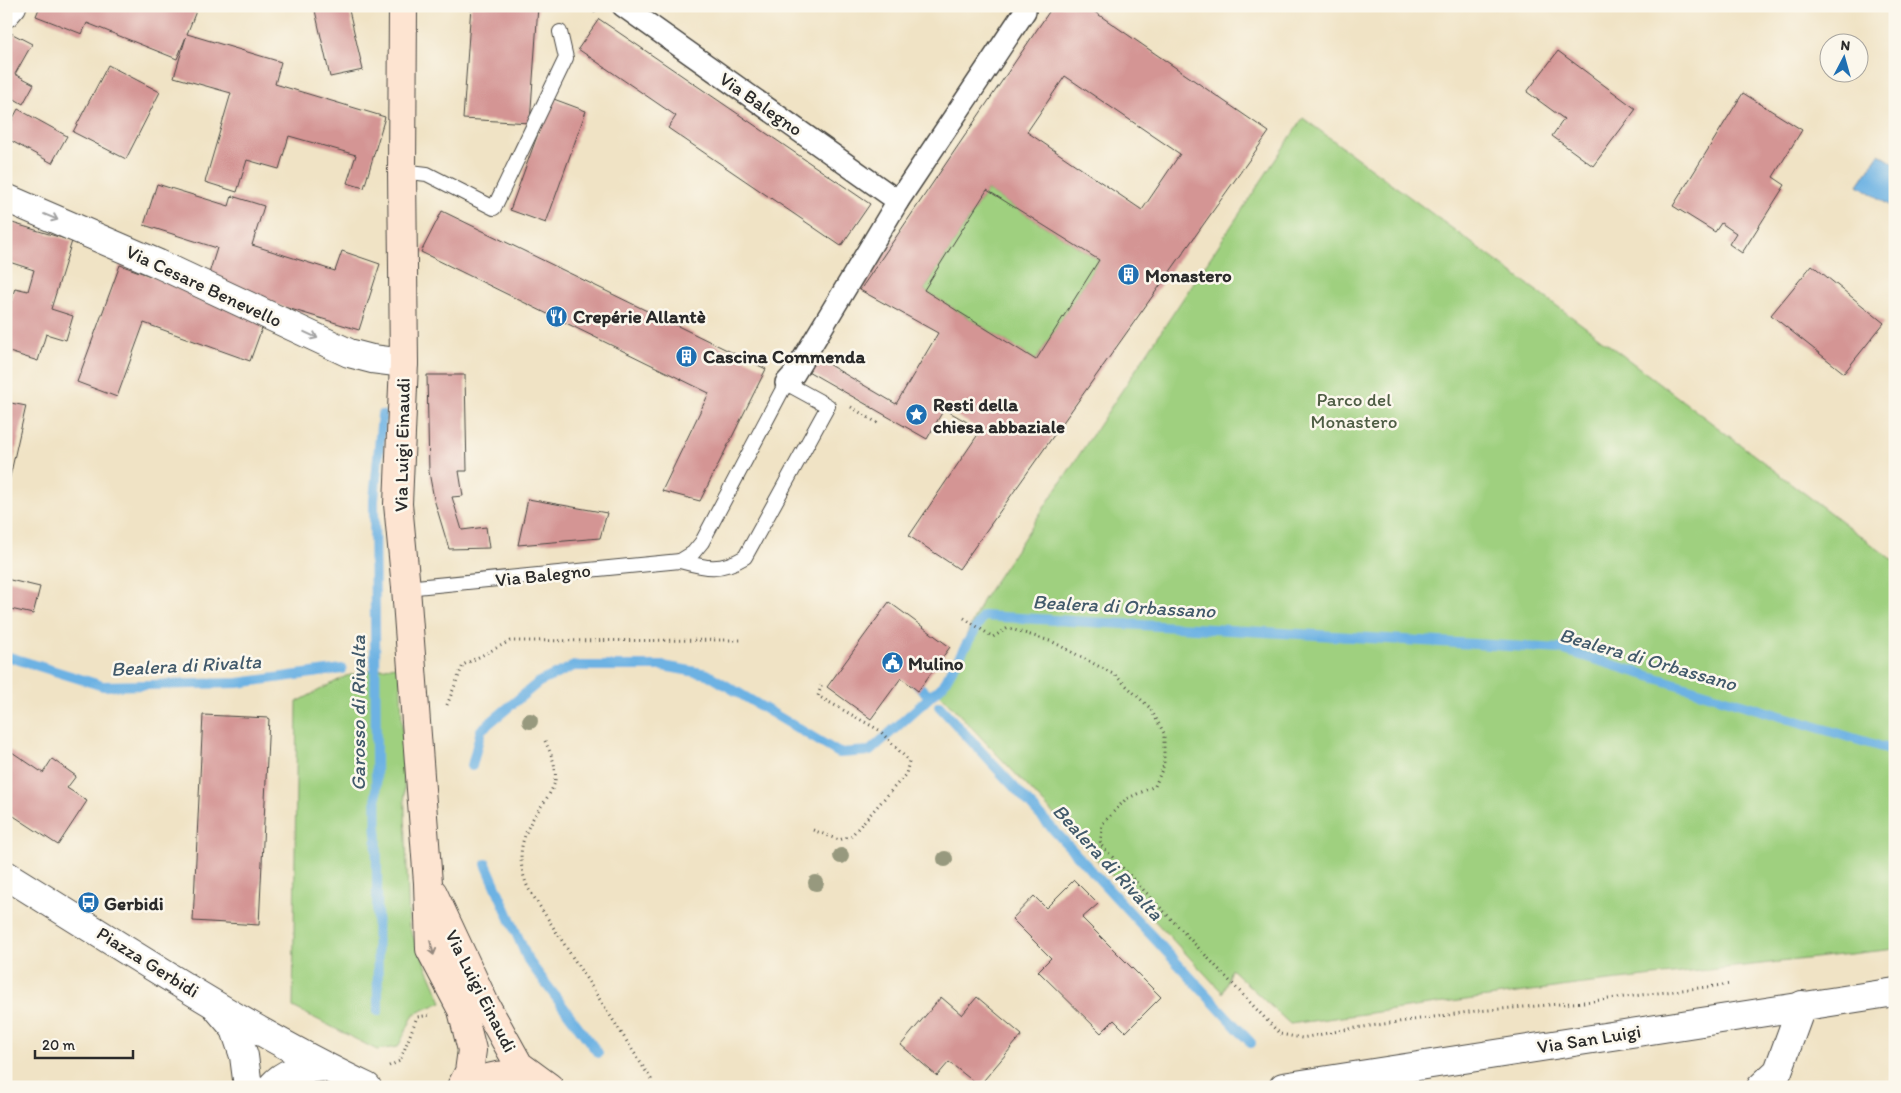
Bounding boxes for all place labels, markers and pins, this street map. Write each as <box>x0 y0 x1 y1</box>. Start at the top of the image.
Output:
building icon: Monastero <box>1117 263 1141 287</box>
place label: Monastero <box>1145 264 1232 287</box>
restaurant icon: Crepérie Allantè <box>545 304 569 328</box>
place label: Crepérie Allantè <box>573 305 706 328</box>
building icon: Cascina Commenda <box>675 344 699 368</box>
place label: Cascina Commenda <box>703 345 865 368</box>
place label: Resti della chiesa abbaziale <box>933 393 1065 438</box>
place icon: Resti della chiesa abbaziale <box>905 403 929 427</box>
public building icon: Mulino <box>880 651 904 675</box>
place label: Mulino <box>908 652 964 675</box>
bus stop icon: Gerbidi <box>76 891 100 915</box>
place label: Gerbidi <box>104 892 164 915</box>

